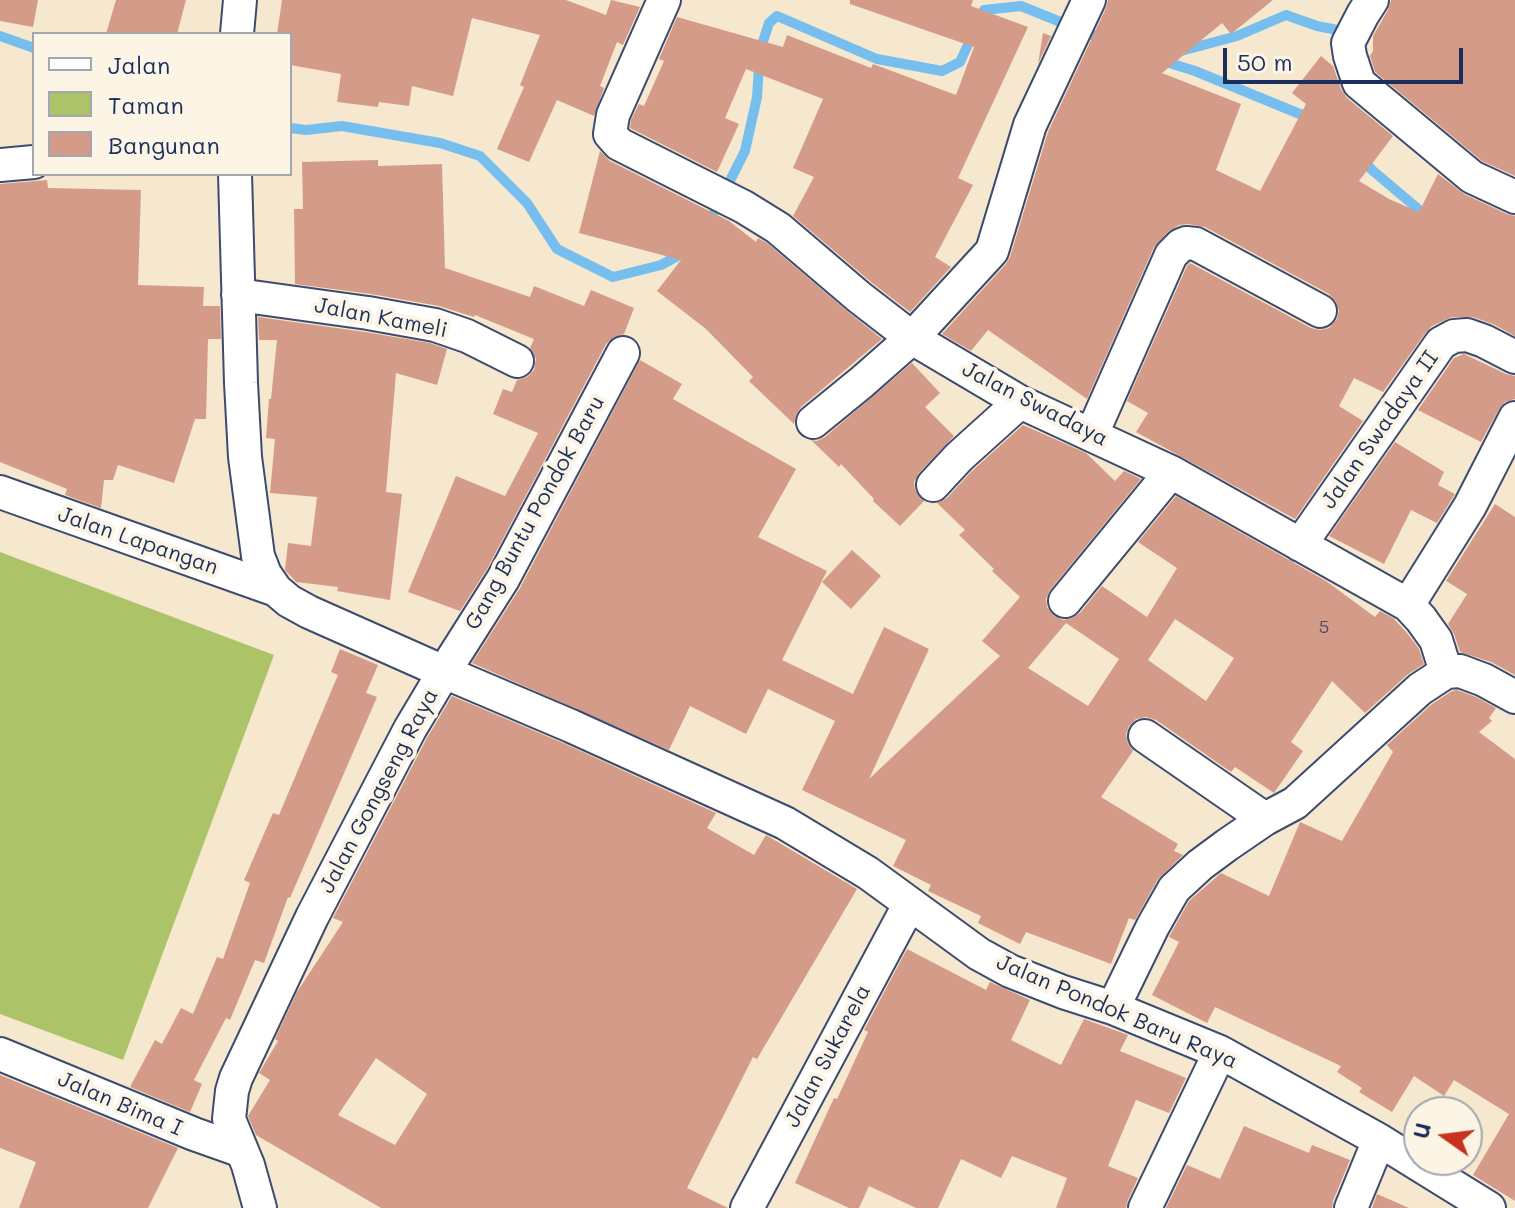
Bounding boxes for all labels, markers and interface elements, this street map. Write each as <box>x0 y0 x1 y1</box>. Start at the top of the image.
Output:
legend <box>32 32 292 176</box>
scale bar <box>1227 32 1467 82</box>
text: 50 m <box>1237 46 1293 77</box>
text: Jalan <box>108 49 170 80</box>
text: Taman <box>108 89 184 120</box>
text: Bangunan <box>108 129 220 160</box>
street label: Jalan Kameli <box>312 292 450 344</box>
street label: Jalan Swadaya II <box>1316 346 1444 514</box>
street label: Jalan Swadaya <box>958 356 1112 452</box>
street label: Gang Buntu Pondok Baru <box>460 391 610 635</box>
street label: Jalan Lapangan <box>54 501 222 581</box>
house number: 5 <box>1319 616 1329 638</box>
street label: Jalan Gongseng Raya <box>314 684 444 898</box>
street label: Jalan Pondok Baru Raya <box>993 949 1241 1075</box>
street label: Jalan Sukarela <box>779 980 877 1132</box>
street label: Jalan Bima I <box>54 1066 186 1142</box>
north arrow <box>1403 1096 1483 1176</box>
text: U <box>1405 1120 1437 1142</box>

